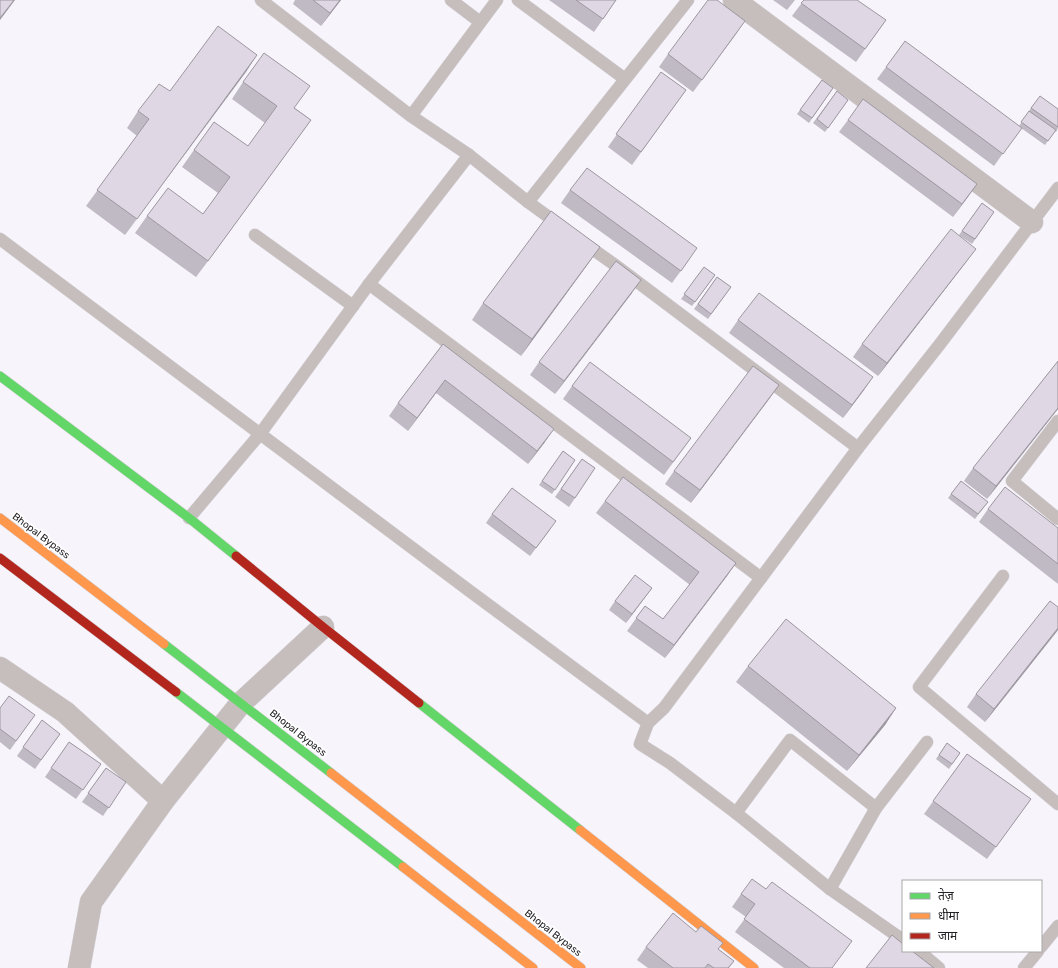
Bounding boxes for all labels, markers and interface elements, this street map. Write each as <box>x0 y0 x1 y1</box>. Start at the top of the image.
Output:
street label: Bhopal Bypass <box>10 511 72 561</box>
street label: Bhopal Bypass <box>267 707 329 759</box>
legend <box>902 880 1042 952</box>
text: तेज़ <box>938 888 955 903</box>
street label: Bhopal Bypass <box>522 907 584 959</box>
text: धीमा <box>938 908 960 923</box>
text: जाम <box>938 929 958 943</box>

